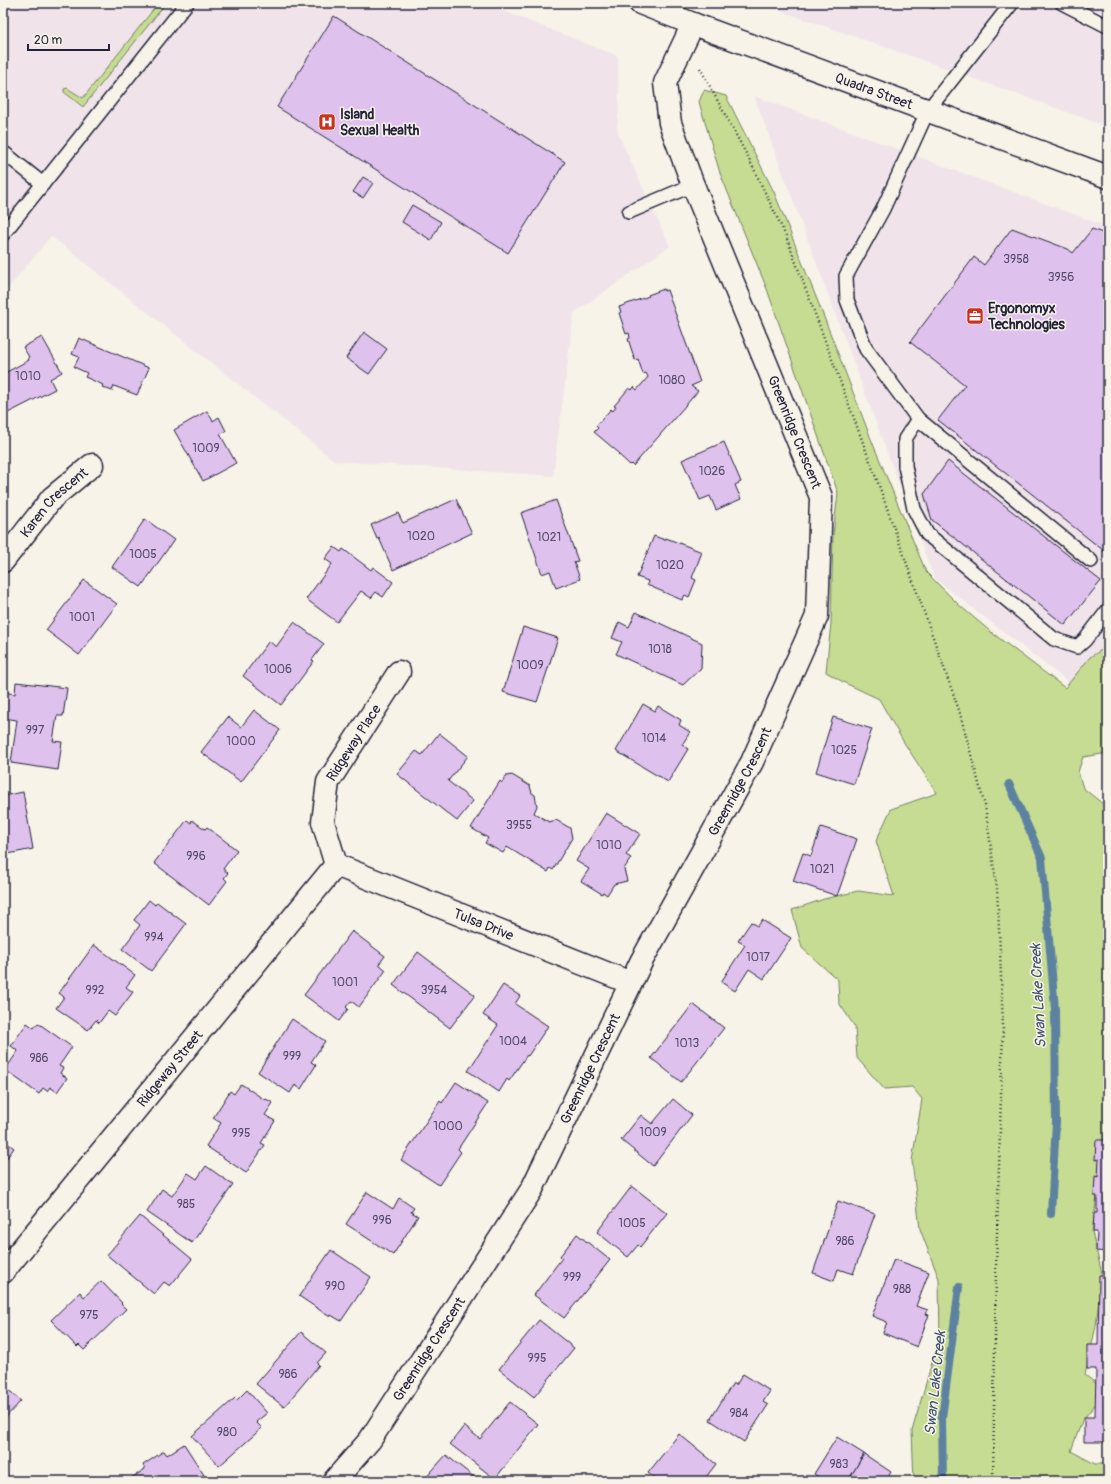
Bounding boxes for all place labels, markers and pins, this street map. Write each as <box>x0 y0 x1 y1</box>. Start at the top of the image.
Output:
place label: Island Sexual Health <box>340 106 420 139</box>
hospital icon: Island Sexual Health <box>317 112 337 132</box>
place label: Ergonomyx Technologies <box>987 300 1066 333</box>
office icon: Ergonomyx Technologies <box>965 306 985 326</box>

